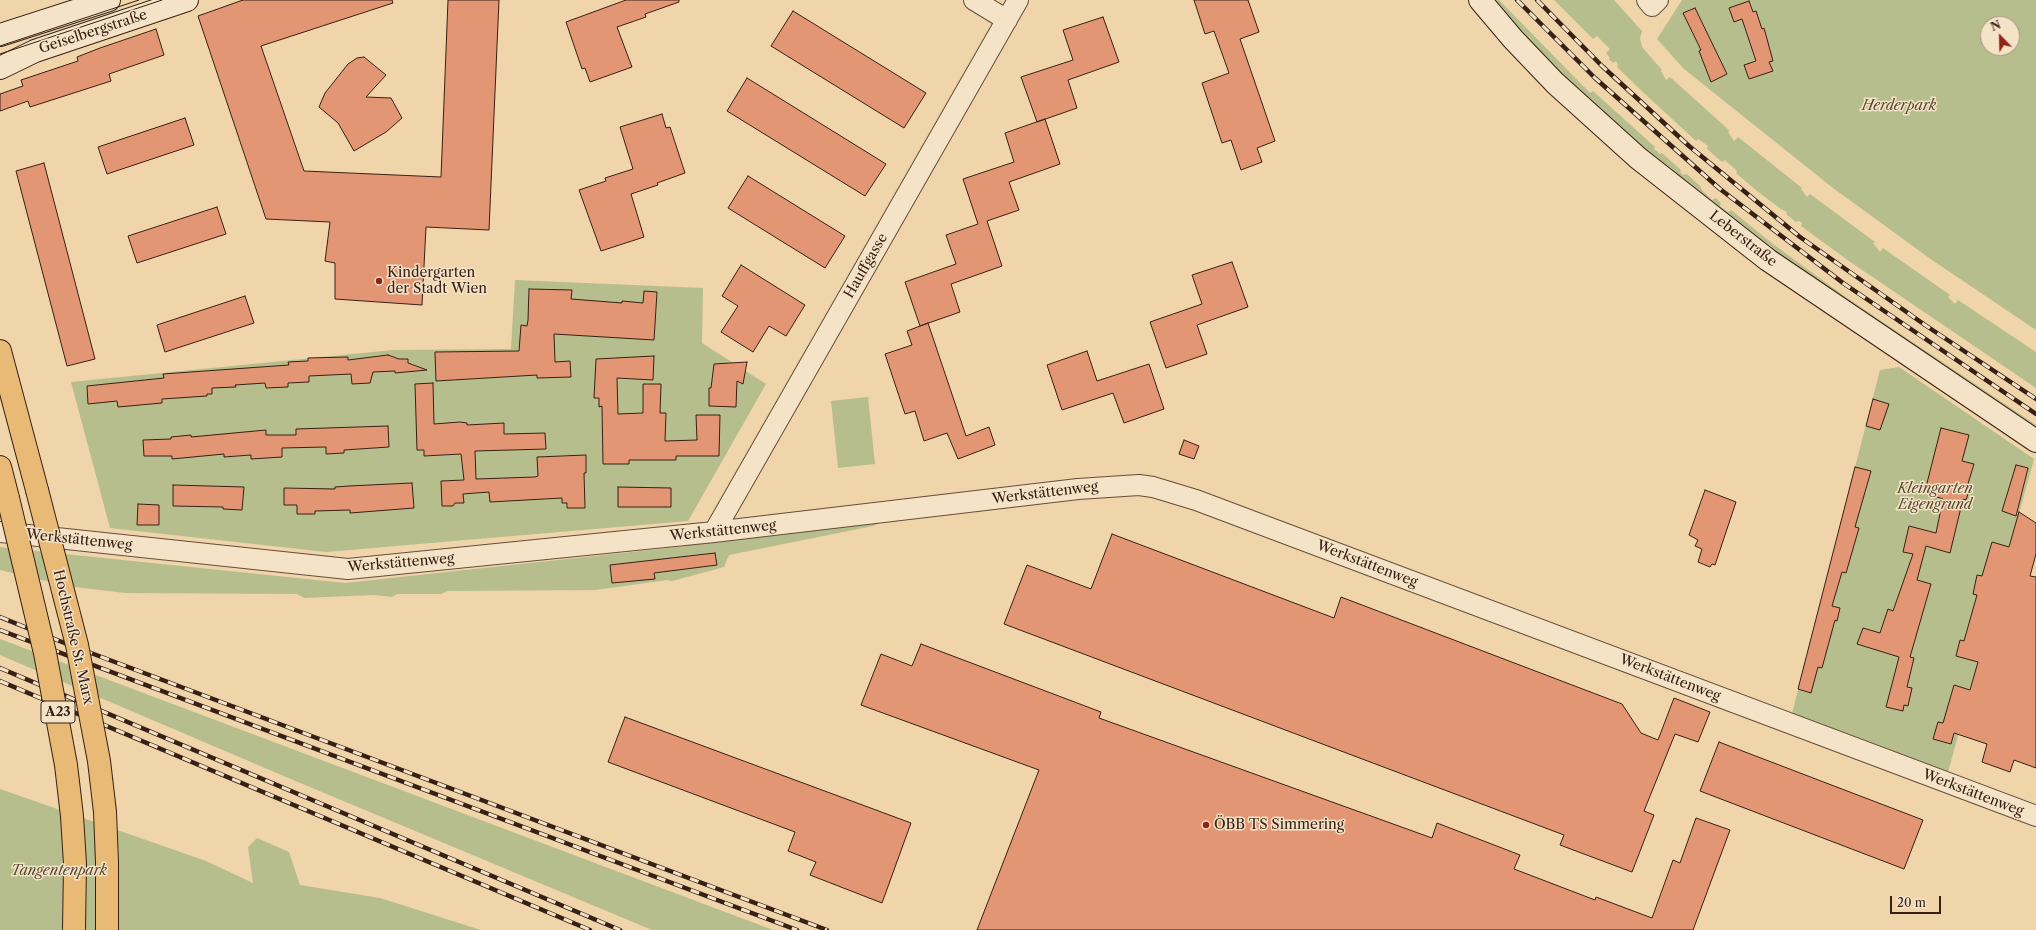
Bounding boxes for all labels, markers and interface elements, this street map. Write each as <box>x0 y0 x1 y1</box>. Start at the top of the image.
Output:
street label: Geiselbergstraße <box>37 7 149 57</box>
north arrow <box>1980 16 2020 56</box>
text: N <box>1989 18 2003 34</box>
park label: Herderpark <box>1862 98 1936 114</box>
street label: Leberstraße <box>1706 207 1780 271</box>
street label: Hauffgasse <box>841 231 891 301</box>
place label: Kindergarten der Stadt Wien <box>387 265 487 298</box>
marker: Kindergarten der Stadt Wien <box>374 276 384 286</box>
street label: Werkstättenweg <box>991 478 1099 508</box>
park label: Kleingarten Eigengrund <box>1897 481 1973 514</box>
street label: Werkstättenweg <box>669 517 777 545</box>
street label: Werkstättenweg <box>25 526 133 554</box>
street label: Werkstättenweg <box>1314 537 1420 591</box>
street label: Werkstättenweg <box>347 550 455 576</box>
street label: Hochstraße St. Marx <box>49 568 97 706</box>
street label: Werkstättenweg <box>1617 651 1723 705</box>
road number: A23 <box>41 701 75 723</box>
street label: Werkstättenweg <box>1920 766 2026 820</box>
place label: ÖBB TS Simmering <box>1214 817 1344 833</box>
marker: ÖBB TS Simmering <box>1201 820 1211 830</box>
park label: Tangentenpark <box>11 863 107 879</box>
scale bar <box>1892 888 1943 914</box>
text: 20 m <box>1897 895 1926 910</box>

